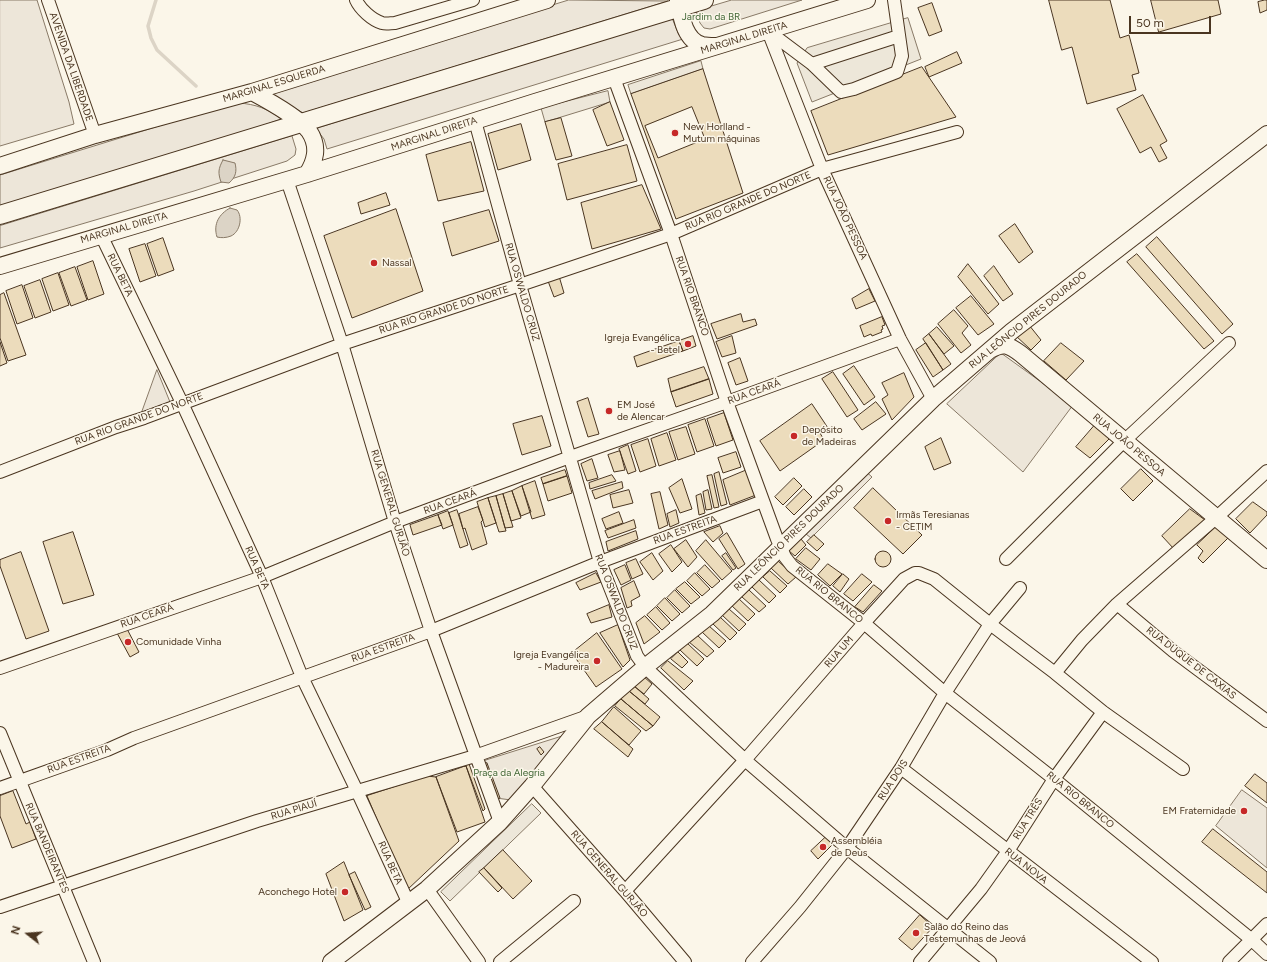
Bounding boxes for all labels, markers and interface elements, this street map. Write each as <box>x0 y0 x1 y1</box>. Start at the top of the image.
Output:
scale bar <box>1131 8 1213 34</box>
street label: AVENIDA DA LIBERDADE <box>47 11 95 123</box>
park label: Jardim da BR <box>682 11 740 23</box>
text: 50 m <box>1136 16 1164 30</box>
street label: MARGINAL DIREITA <box>699 19 789 57</box>
street label: MARGINAL ESQUERDA <box>221 63 327 105</box>
street label: MARGINAL DIREITA <box>389 114 479 154</box>
place label: New Horlland - Mutum máquinas <box>683 121 760 144</box>
marker: New Horlland - Mutum máquinas <box>670 128 680 138</box>
street label: RUA RIO GRANDE DO NORTE <box>683 169 813 233</box>
street label: RUA JOÃO PESSOA <box>820 174 870 262</box>
street label: MARGINAL DIREITA <box>79 210 169 246</box>
street label: RUA OSWALDO CRUZ <box>502 241 542 343</box>
street label: RUA BETA <box>104 252 136 298</box>
street label: RUA RIO BRANCO <box>673 255 711 337</box>
place label: Nassal <box>382 257 411 269</box>
marker: Nassal <box>369 258 379 268</box>
street label: RUA LEÔNCIO PIRES DOURADO <box>967 269 1089 371</box>
street label: RUA RIO GRANDE DO NORTE <box>378 283 510 337</box>
place label: Igreja Evangélica - Betel <box>604 332 680 356</box>
marker: Igreja Evangélica - Betel <box>683 339 693 349</box>
street label: RUA CEARÁ <box>726 377 782 407</box>
street label: RUA RIO GRANDE DO NORTE <box>73 390 205 448</box>
place label: EM José de Alencar <box>617 399 665 422</box>
marker: EM José de Alencar <box>604 406 614 416</box>
street label: RUA JOÃO PESSOA <box>1090 411 1168 479</box>
place label: Depósito de Madeiras <box>802 424 856 448</box>
marker: Depósito de Madeiras <box>789 431 799 441</box>
street label: RUA GENERAL GURJÃO <box>368 448 412 558</box>
street label: RUA LEÔNCIO PIRES DOURADO <box>732 482 846 594</box>
street label: RUA CEARÁ <box>422 487 478 517</box>
place label: Irmãs Teresianas - CETIM <box>896 509 969 532</box>
street label: RUA ESTREITA <box>652 513 718 547</box>
marker: Irmãs Teresianas - CETIM <box>883 516 893 526</box>
street label: RUA BETA <box>242 544 272 592</box>
street label: RUA OSWALDO CRUZ <box>592 552 640 652</box>
street label: RUA RIO BRANCO <box>793 564 865 626</box>
street label: RUA CEARÁ <box>119 601 175 631</box>
street label: RUA DUQUE DE CAXIAS <box>1144 624 1238 702</box>
street label: RUA ESTREITA <box>350 631 416 665</box>
street label: RUA UM <box>822 634 856 670</box>
place label: Comunidade Vinha <box>136 636 221 648</box>
marker: Comunidade Vinha <box>123 637 133 647</box>
place label: Igreja Evangélica - Madureira <box>513 649 589 672</box>
marker: Igreja Evangélica - Madureira <box>592 656 602 666</box>
street label: RUA ESTREITA <box>46 742 112 776</box>
street label: RUA DOIS <box>875 757 911 803</box>
park label: Praça da Alegria <box>473 767 545 779</box>
street label: RUA RIO BRANCO <box>1044 769 1116 831</box>
street label: RUA TRÊS <box>1011 796 1045 842</box>
street label: RUA PIAUÍ <box>269 797 319 823</box>
street label: RUA BANDEIRANTES <box>23 801 71 895</box>
place label: EM Fraternidade <box>1163 805 1236 817</box>
marker: EM Fraternidade <box>1239 806 1249 816</box>
street label: RUA GENERAL GURJÃO <box>568 828 650 920</box>
place label: Assembléia de Deus <box>831 835 882 858</box>
street label: RUA BETA <box>375 839 405 887</box>
marker: Assembléia de Deus <box>818 842 828 852</box>
street label: RUA NOVA <box>1002 845 1050 887</box>
place label: Aconchego Hotel <box>258 886 337 898</box>
marker: Aconchego Hotel <box>340 887 350 897</box>
north arrow <box>8 914 48 954</box>
place label: Salão do Reino das Testemunhas de Jeová <box>924 921 1026 944</box>
text: N <box>9 924 24 936</box>
marker: Salão do Reino das Testemunhas de Jeová <box>911 928 921 938</box>

